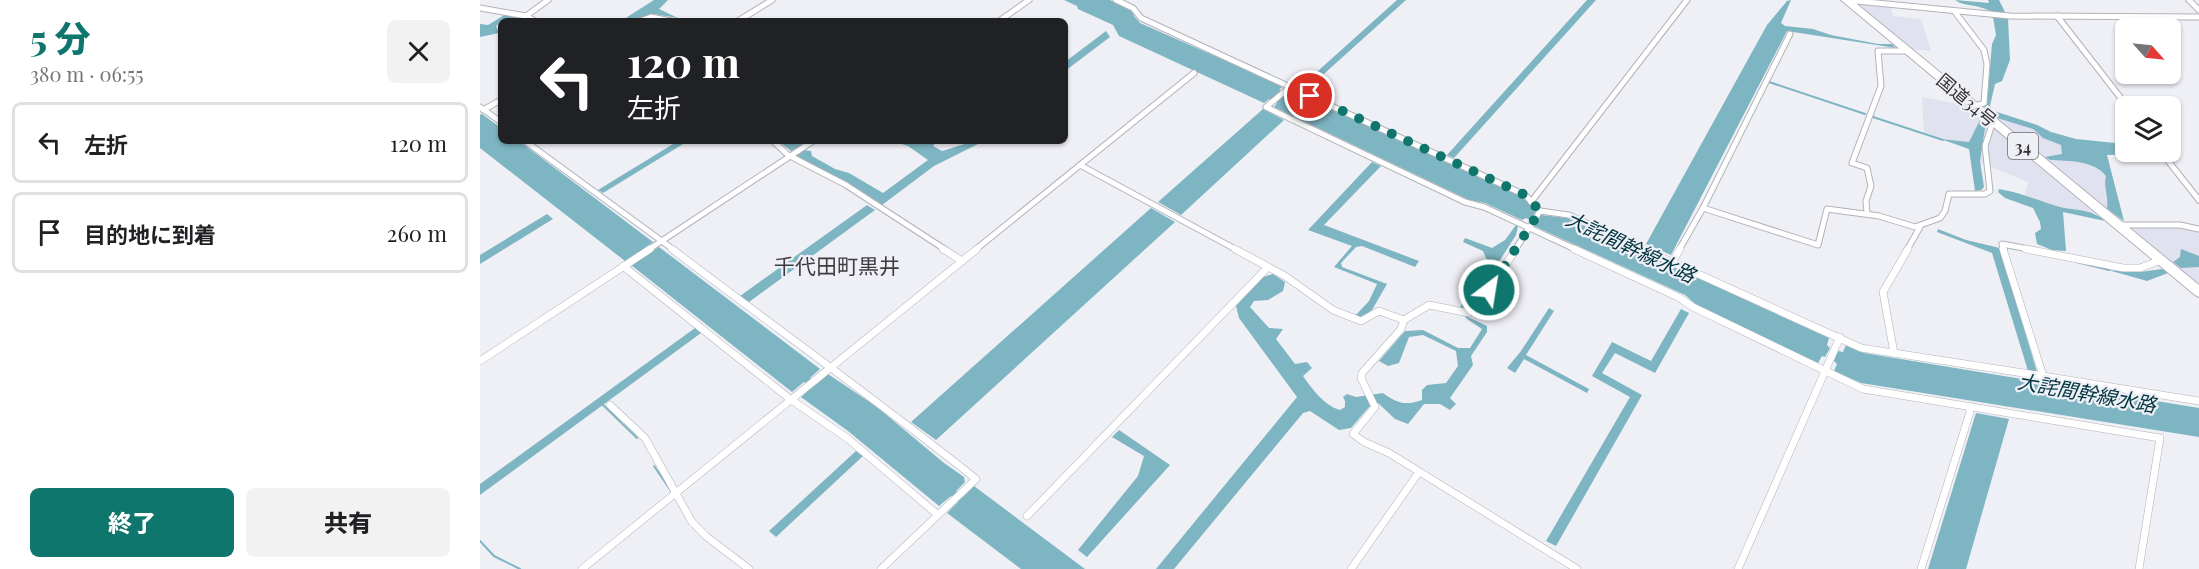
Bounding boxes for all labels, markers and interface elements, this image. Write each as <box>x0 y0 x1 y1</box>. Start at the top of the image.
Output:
text: 5 分 <box>30 13 91 61</box>
north arrow <box>2115 18 2181 84</box>
map controls <box>2115 18 2181 162</box>
button: close <box>387 20 450 83</box>
text: 120 m <box>627 33 740 89</box>
icon: left <box>528 42 606 120</box>
text: 380 m · 06:55 <box>30 60 144 87</box>
street label: 国道34号 <box>1932 68 2002 132</box>
pin <box>1284 70 1335 121</box>
icon: arrive <box>1293 79 1326 112</box>
text: 左折 <box>627 89 681 125</box>
button: layers <box>2115 96 2181 162</box>
icon: left <box>33 126 66 159</box>
text: 120 m <box>390 128 447 158</box>
text: 左折 <box>84 129 128 159</box>
road number: 34 <box>2008 133 2038 159</box>
water label: 大詫間幹線水路 <box>1562 204 1702 289</box>
icon: arrive <box>33 216 66 249</box>
text: 260 m <box>387 218 447 248</box>
text: 目的地に到着 <box>84 219 216 249</box>
district label: 千代田町黒井 <box>774 251 900 279</box>
position arrow <box>1457 258 1521 322</box>
water label: 大詫間幹線水路 <box>2016 367 2160 418</box>
button: 終了 <box>30 488 234 557</box>
button: 共有 <box>246 488 450 557</box>

